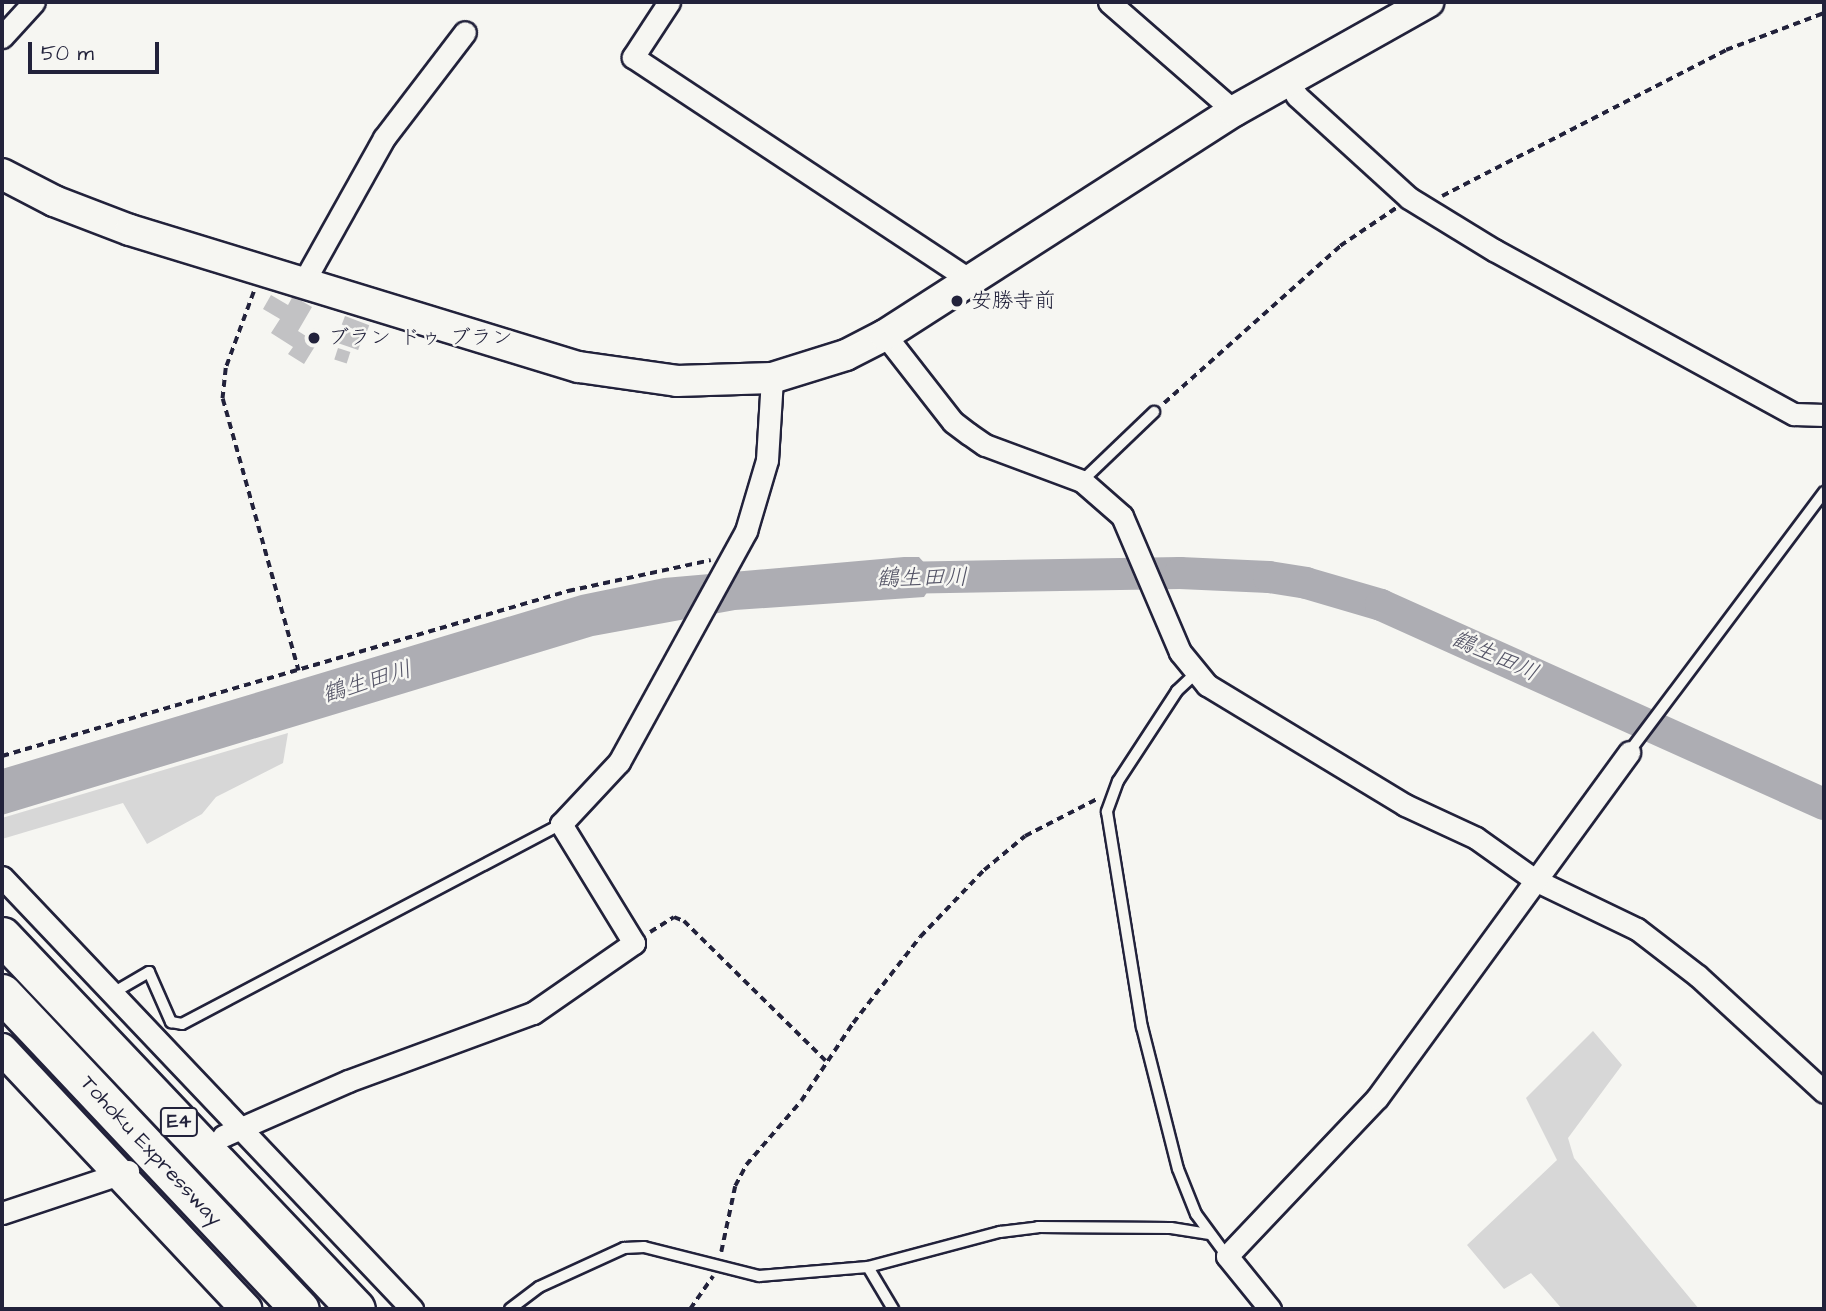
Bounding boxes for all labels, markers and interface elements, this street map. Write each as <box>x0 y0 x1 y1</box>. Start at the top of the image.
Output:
scale bar <box>32 28 163 72</box>
text: 50 m <box>41 39 94 68</box>
place label: 安勝寺前 <box>971 288 1055 314</box>
marker: 安勝寺前 <box>949 293 965 309</box>
place label: ブラン ドゥ ブラン <box>328 325 513 351</box>
marker: ブラン ドゥ ブラン <box>306 330 322 346</box>
water label: 鶴生田川 <box>876 563 968 593</box>
water label: 鶴生田川 <box>1447 625 1543 687</box>
water label: 鶴生田川 <box>319 655 415 709</box>
street label: Tohoku Expressway <box>75 1071 227 1231</box>
road number: E4 <box>160 1106 198 1138</box>

